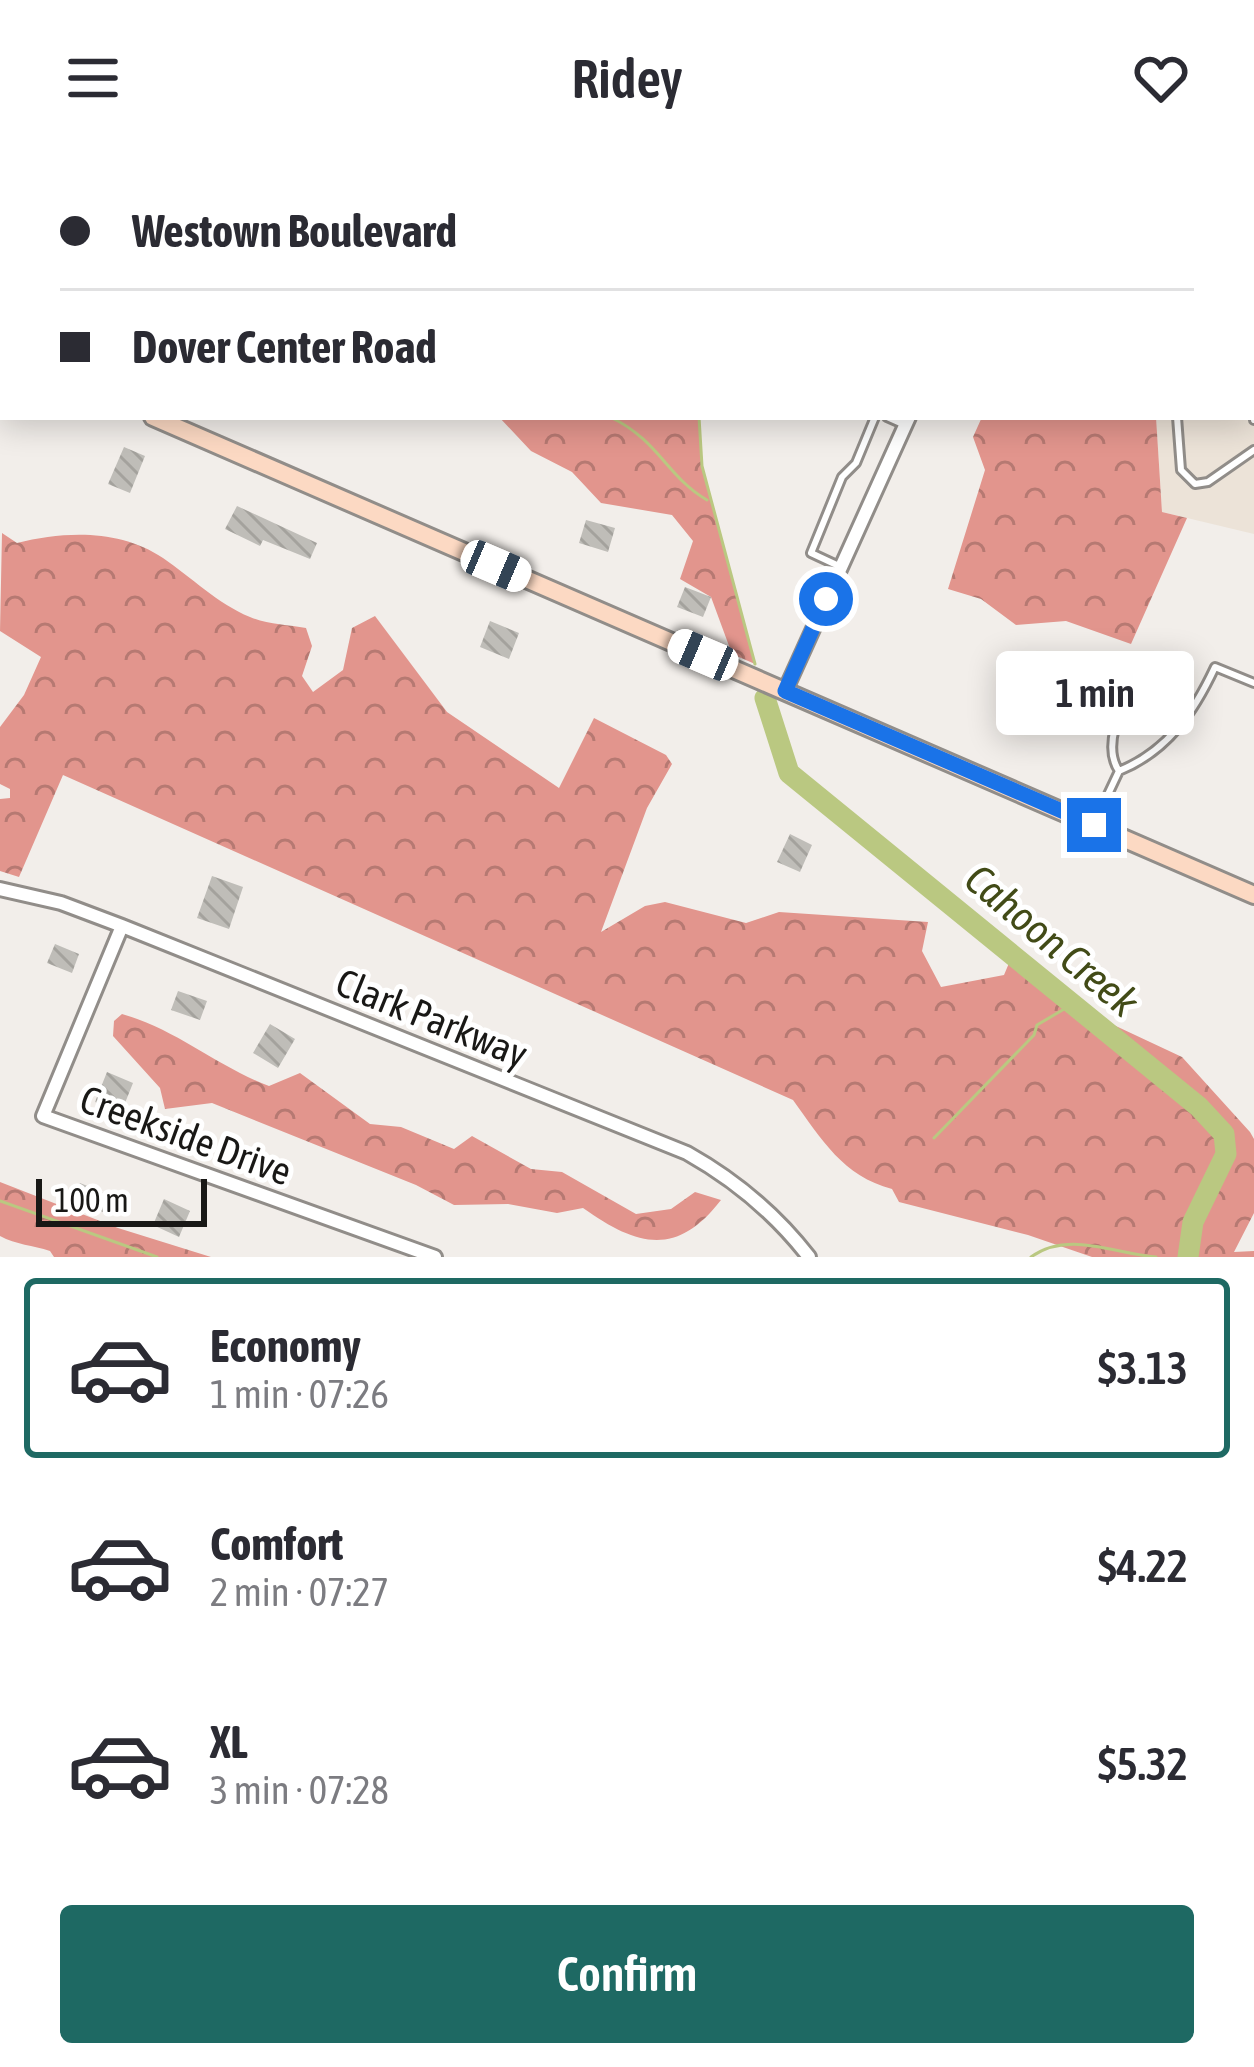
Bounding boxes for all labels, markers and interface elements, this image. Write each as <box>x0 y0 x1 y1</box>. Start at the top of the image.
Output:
icon: menu <box>60 45 126 111</box>
icon: heart <box>1128 45 1194 111</box>
text: Ridey <box>571 48 683 109</box>
text: Westown Boulevard <box>132 205 457 257</box>
text: Dover Center Road <box>132 321 437 373</box>
car <box>456 535 536 597</box>
route start <box>799 572 853 626</box>
car <box>663 624 743 686</box>
callout: 1 min <box>995 651 1193 735</box>
text: 1 min <box>1055 671 1135 715</box>
route end <box>1067 798 1121 852</box>
water label: Cahoon Creek <box>956 854 1148 1026</box>
street label: Clark Parkway <box>330 960 534 1076</box>
street label: Creekside Drive <box>74 1076 298 1194</box>
scale bar <box>36 1173 207 1226</box>
text: 100 m <box>54 1181 129 1219</box>
icon: car <box>66 1314 174 1422</box>
text: Economy <box>210 1320 361 1372</box>
text: $3.13 <box>1098 1342 1188 1394</box>
text: 1 min · 07:26 <box>210 1372 389 1416</box>
icon: car <box>66 1512 174 1620</box>
text: Comfort <box>210 1518 343 1570</box>
text: $4.22 <box>1098 1540 1188 1592</box>
text: 2 min · 07:27 <box>210 1570 389 1614</box>
icon: car <box>66 1710 174 1818</box>
text: XL <box>210 1716 248 1768</box>
text: $5.32 <box>1098 1738 1188 1790</box>
text: 3 min · 07:28 <box>210 1768 389 1812</box>
button: Confirm <box>60 1905 1194 2043</box>

